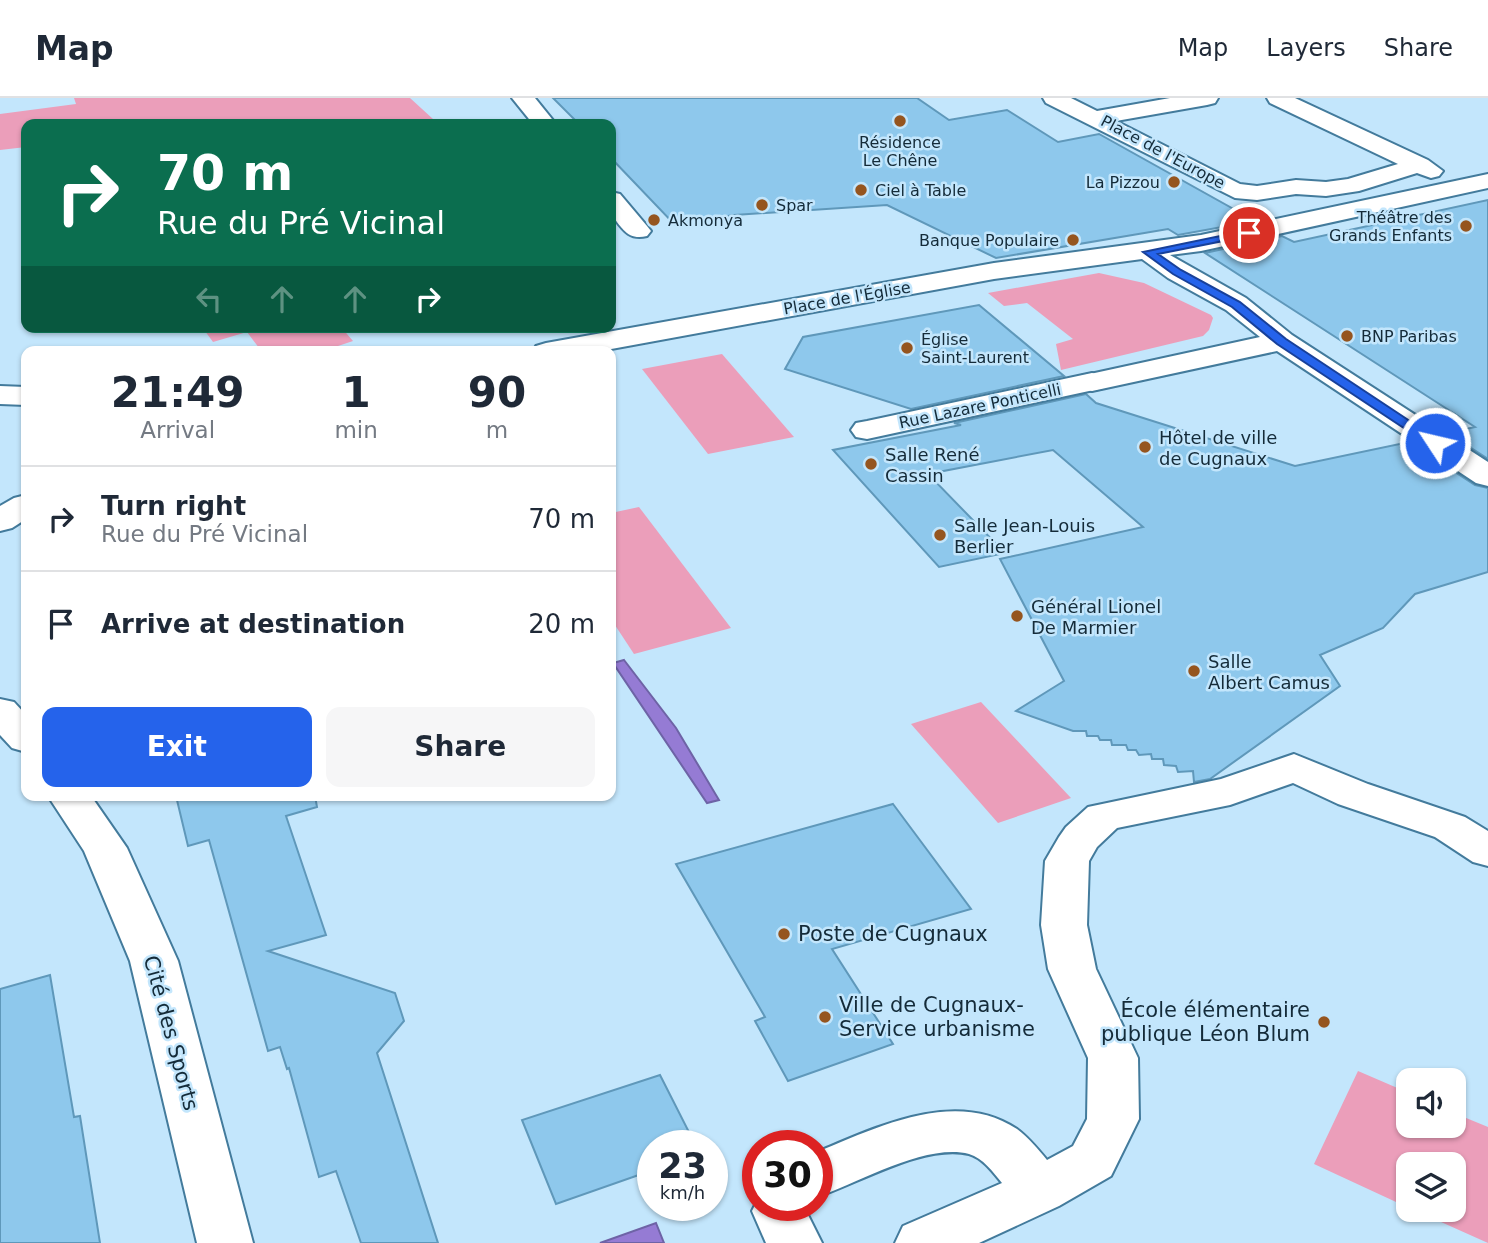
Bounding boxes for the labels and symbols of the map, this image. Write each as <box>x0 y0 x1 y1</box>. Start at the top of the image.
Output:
street label: Place de l'Europe <box>1098 111 1228 193</box>
marker: Résidence Le Chêne <box>892 113 908 129</box>
place label: Résidence Le Chêne <box>859 133 941 170</box>
place label: La Pizzou <box>1086 173 1160 192</box>
marker: La Pizzou <box>1166 174 1182 190</box>
place label: Ciel à Table <box>875 181 966 200</box>
marker: Ciel à Table <box>853 182 869 198</box>
place label: Spar <box>776 196 813 215</box>
marker: Spar <box>754 197 770 213</box>
pin <box>1219 203 1279 263</box>
place label: Théâtre des Grands Enfants <box>1329 208 1452 245</box>
place label: Akmonya <box>668 211 743 230</box>
marker: Akmonya <box>646 212 662 228</box>
marker: Théâtre des Grands Enfants <box>1458 218 1474 234</box>
place label: Banque Populaire <box>919 231 1059 250</box>
marker: Banque Populaire <box>1065 232 1081 248</box>
street label: Place de l'Église <box>782 277 912 319</box>
place label: BNP Paribas <box>1361 327 1457 346</box>
marker: BNP Paribas <box>1339 328 1355 344</box>
place label: Église Saint-Laurent <box>921 330 1029 367</box>
marker: Église Saint-Laurent <box>899 340 915 356</box>
street label: Rue Lazare Ponticelli <box>897 380 1063 432</box>
position arrow <box>1398 406 1472 480</box>
place label: Hôtel de ville de Cugnaux <box>1159 427 1277 469</box>
marker: Hôtel de ville de Cugnaux <box>1137 439 1153 455</box>
place label: Salle René Cassin <box>885 444 980 486</box>
marker: Salle René Cassin <box>863 456 879 472</box>
place label: Salle Jean-Louis Berlier <box>954 515 1095 557</box>
marker: Salle Jean-Louis Berlier <box>932 527 948 543</box>
place label: Général Lionel De Marmier <box>1031 596 1161 638</box>
marker: Général Lionel De Marmier <box>1009 608 1025 624</box>
place label: Salle Albert Camus <box>1208 651 1330 693</box>
marker: Salle Albert Camus <box>1186 663 1202 679</box>
place label: Poste de Cugnaux <box>798 922 988 946</box>
marker: Poste de Cugnaux <box>776 926 792 942</box>
street label: Cité des Sports <box>139 953 203 1113</box>
place label: Ville de Cugnaux- Service urbanisme <box>839 993 1035 1041</box>
place label: École élémentaire publique Léon Blum <box>1101 997 1310 1046</box>
marker: Ville de Cugnaux- Service urbanisme <box>817 1009 833 1025</box>
marker: École élémentaire publique Léon Blum <box>1316 1014 1332 1030</box>
speed limit sign: 30 <box>742 1130 833 1221</box>

